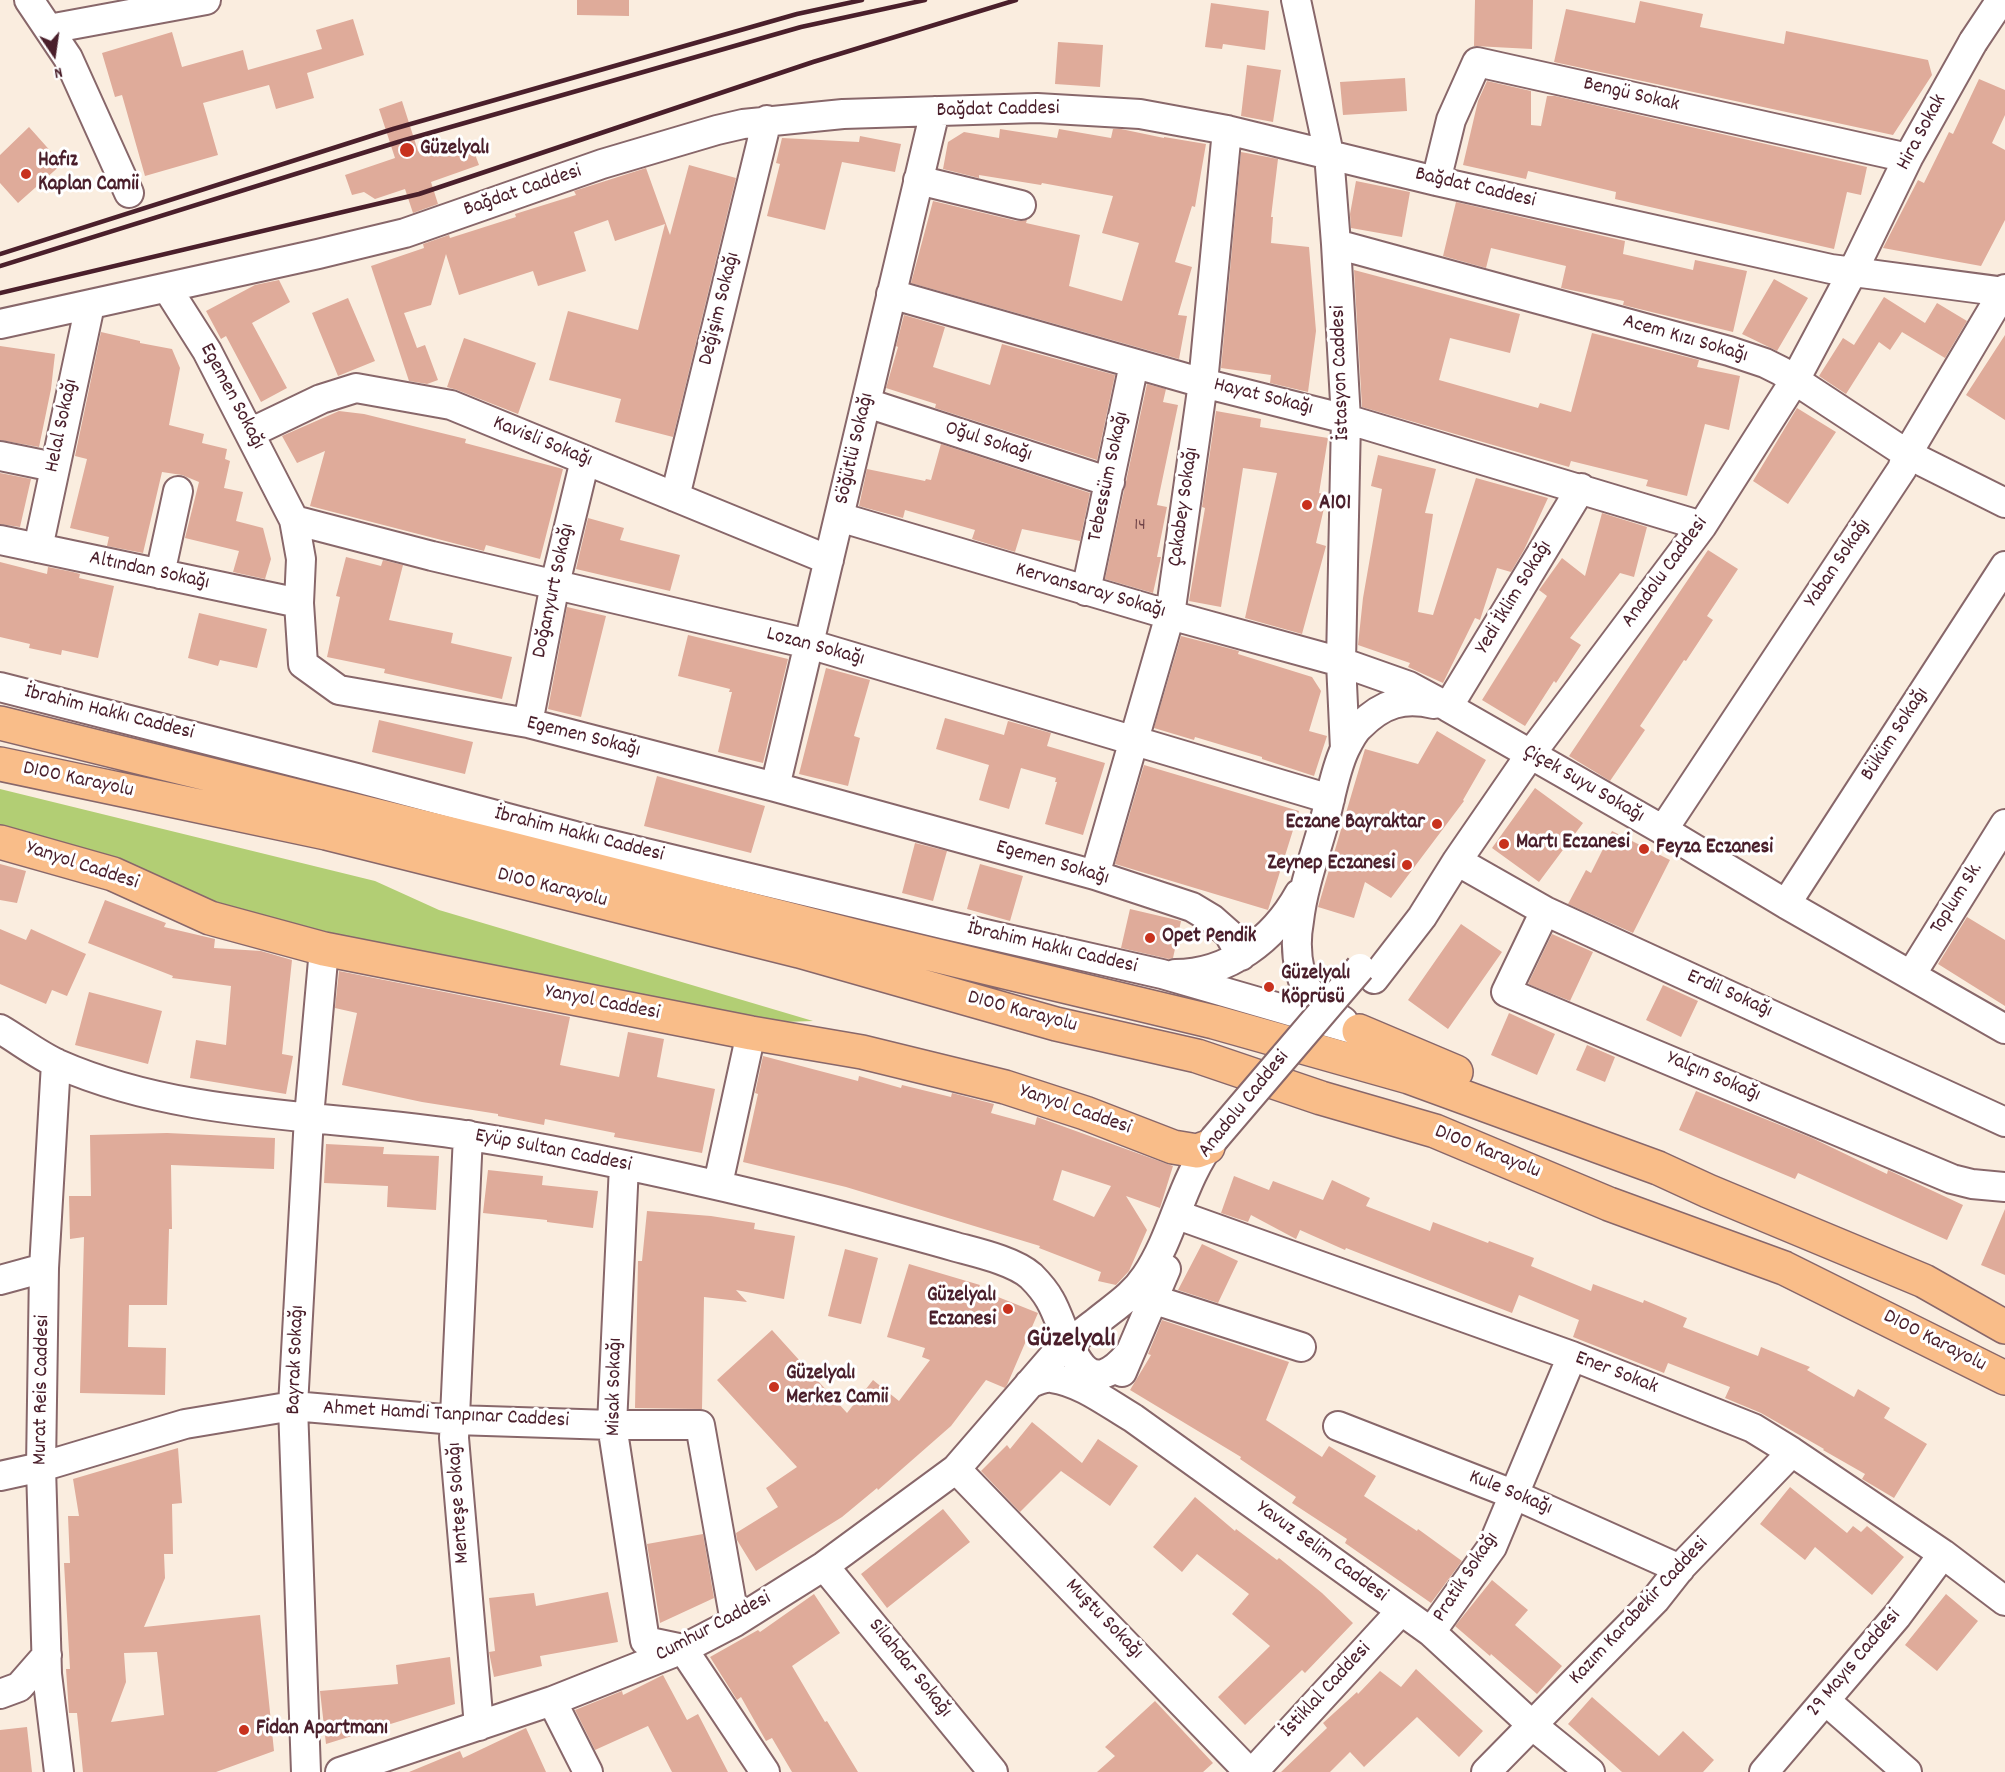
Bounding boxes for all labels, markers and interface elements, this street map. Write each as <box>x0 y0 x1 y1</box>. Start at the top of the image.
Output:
north arrow <box>24 24 84 84</box>
text: N <box>52 60 65 84</box>
street label: Bengü Sokak <box>1581 73 1681 119</box>
street label: Hira Sokak <box>1892 91 1954 175</box>
street label: Bağdat Caddesi <box>936 97 1060 125</box>
place label: Güzelyalı <box>420 137 489 163</box>
marker: Güzelyalı <box>398 141 416 159</box>
place label: Hafız Kaplan Camii <box>38 149 139 199</box>
street label: Bağdat Caddesi <box>461 160 585 224</box>
street label: Bağdat Caddesi <box>1412 163 1538 215</box>
marker: Hafız Kaplan Camii <box>19 167 33 181</box>
street label: Değişim Sokağı <box>695 250 747 368</box>
street label: İstasyon Caddesi <box>1327 305 1357 441</box>
street label: Acem Kızı Sokağı <box>1620 310 1750 370</box>
street label: Egemen Sokağı <box>193 340 269 454</box>
street label: Hayat Sokağı <box>1211 373 1315 423</box>
street label: Helal Sokağı <box>41 377 85 475</box>
street label: Söğütlü Sokağı <box>831 391 881 507</box>
street label: Tebessüm Sokağı <box>1084 410 1136 544</box>
street label: Kavisli Sokağı <box>489 412 595 474</box>
street label: Oğul Sokağı <box>941 417 1035 469</box>
street label: Çakabey Sokağı <box>1164 446 1206 568</box>
place label: A101 <box>1319 492 1351 518</box>
marker: A101 <box>1300 498 1314 512</box>
street label: Anadolu Caddesi <box>1617 513 1715 633</box>
street label: Yaban Sokağı <box>1800 515 1878 613</box>
house number: 14 <box>1134 516 1146 538</box>
street label: Doğanyurt Sokağı <box>528 521 582 661</box>
street label: Yedi İklim Sokağı <box>1471 537 1559 659</box>
street label: Altından Sokağı <box>87 547 211 597</box>
street label: Kervansaray Sokağı <box>1012 559 1168 625</box>
street label: Lozan Sokağı <box>763 623 867 673</box>
street label: İbrahim Hakkı Caddesi <box>22 681 196 747</box>
street label: Büküm Sokağı <box>1857 684 1935 786</box>
street label: Egemen Sokağı <box>524 712 642 764</box>
street label: Çiçek Suyu Sokağı <box>1518 740 1648 830</box>
street label: D100 Karayolu <box>20 757 136 805</box>
street label: İbrahim Hakkı Caddesi <box>492 803 666 869</box>
place label: Eczane Bayraktar <box>1285 811 1425 837</box>
marker: Eczane Bayraktar <box>1430 817 1444 831</box>
place label: Martı Eczanesi <box>1516 831 1630 857</box>
street label: Egemen Sokağı <box>993 836 1111 892</box>
place label: Feyza Eczanesi <box>1656 836 1773 862</box>
street label: Yanyol Caddesi <box>23 837 141 897</box>
marker: Martı Eczanesi <box>1497 837 1511 851</box>
marker: Feyza Eczanesi <box>1637 842 1651 856</box>
place label: Zeynep Eczanesi <box>1267 852 1395 878</box>
marker: Zeynep Eczanesi <box>1400 858 1414 872</box>
street label: Toplum Sk. <box>1926 858 1990 940</box>
street label: D100 Karayolu <box>495 863 609 915</box>
street label: İbrahim Hakkı Caddesi <box>965 917 1139 981</box>
place label: Opet Pendik <box>1162 925 1256 951</box>
marker: Opet Pendik <box>1143 931 1157 945</box>
place label: Güzelyalı Köprüsü <box>1281 962 1350 1012</box>
street label: Erdil Sokağı <box>1682 965 1776 1025</box>
street label: Yanyol Caddesi <box>542 980 662 1028</box>
marker: Güzelyalı Köprüsü <box>1262 980 1276 994</box>
street label: D100 Karayolu <box>965 986 1079 1040</box>
street label: Anadolu Caddesi <box>1194 1046 1296 1164</box>
street label: Yalçın Sokağı <box>1662 1047 1764 1109</box>
street label: Yanyol Caddesi <box>1016 1080 1134 1142</box>
street label: D100 Karayolu <box>1430 1120 1544 1186</box>
street label: Eyüp Sultan Caddesi <box>473 1124 633 1180</box>
place label: Güzelyalı Eczanesi <box>927 1284 996 1334</box>
marker: Güzelyalı Eczanesi <box>1001 1302 1015 1316</box>
street label: Bayrak Sokağı <box>282 1305 312 1415</box>
street label: D100 Karayolu <box>1878 1305 1990 1379</box>
street label: Murat Reis Caddesi <box>29 1315 57 1465</box>
district label: Güzelyalı <box>1027 1325 1115 1357</box>
street label: Misak Sokağı <box>603 1338 629 1436</box>
street label: Ener Sokak <box>1571 1347 1661 1401</box>
place label: Güzelyalı Merkez Camii <box>786 1362 888 1412</box>
marker: Güzelyalı Merkez Camii <box>767 1380 781 1394</box>
street label: Ahmet Hamdi Tanpınar Caddesi <box>322 1397 570 1435</box>
street label: Menteşe Sokağı <box>443 1442 477 1564</box>
street label: Kule Sokağı <box>1465 1466 1555 1522</box>
street label: Yavuz Selim Caddesi <box>1250 1497 1392 1609</box>
street label: Pratik Sokağı <box>1429 1528 1505 1628</box>
street label: Kazım Karabekir Caddesi <box>1565 1533 1715 1691</box>
street label: Muştu Sokağı <box>1058 1575 1148 1665</box>
street label: Cumhur Caddesi <box>652 1587 776 1669</box>
street label: 29 Mayıs Caddesi <box>1802 1605 1908 1723</box>
street label: Silahdar Sokağı <box>861 1614 957 1724</box>
street label: İstiklal Caddesi <box>1276 1638 1378 1744</box>
place label: Fidan Apartmanı <box>256 1717 388 1743</box>
marker: Fidan Apartmanı <box>237 1723 251 1737</box>

